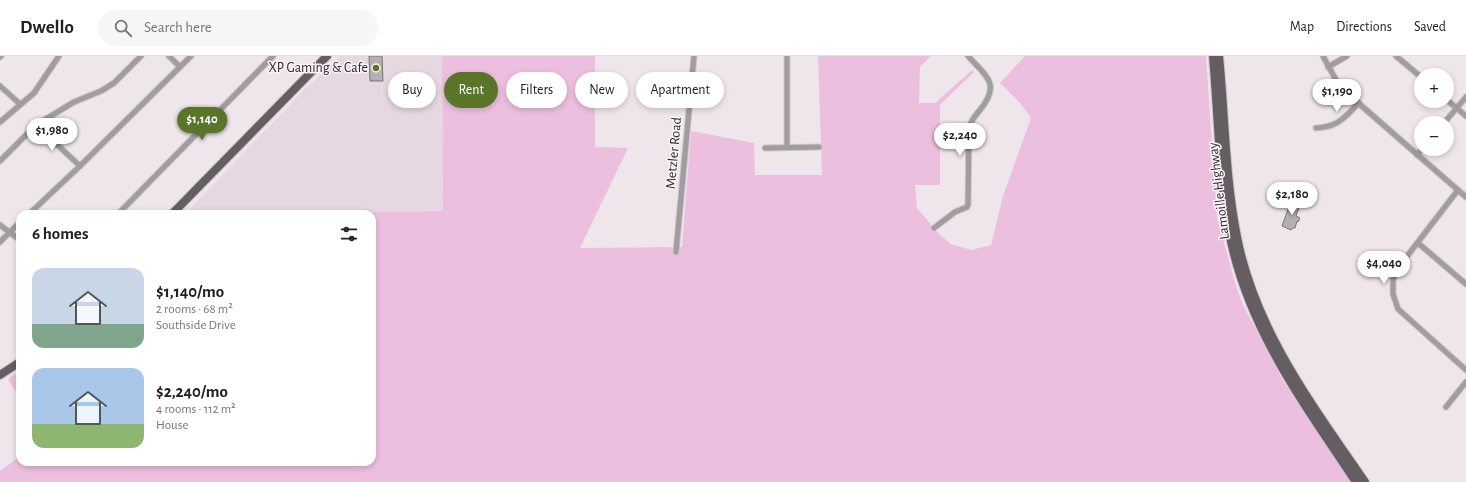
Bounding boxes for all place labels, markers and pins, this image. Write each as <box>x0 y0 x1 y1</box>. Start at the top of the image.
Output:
place label: XP Gaming & Cafe <box>268 61 368 75</box>
marker: XP Gaming & Cafe <box>371 63 381 73</box>
pin: $1,190 <box>1304 79 1370 113</box>
pin: $1,140 <box>169 107 235 141</box>
pin: $1,980 <box>19 118 85 152</box>
pin: $2,240 <box>927 123 993 157</box>
pin: $2,180 <box>1259 182 1325 216</box>
pin: $4,040 <box>1351 251 1417 285</box>

